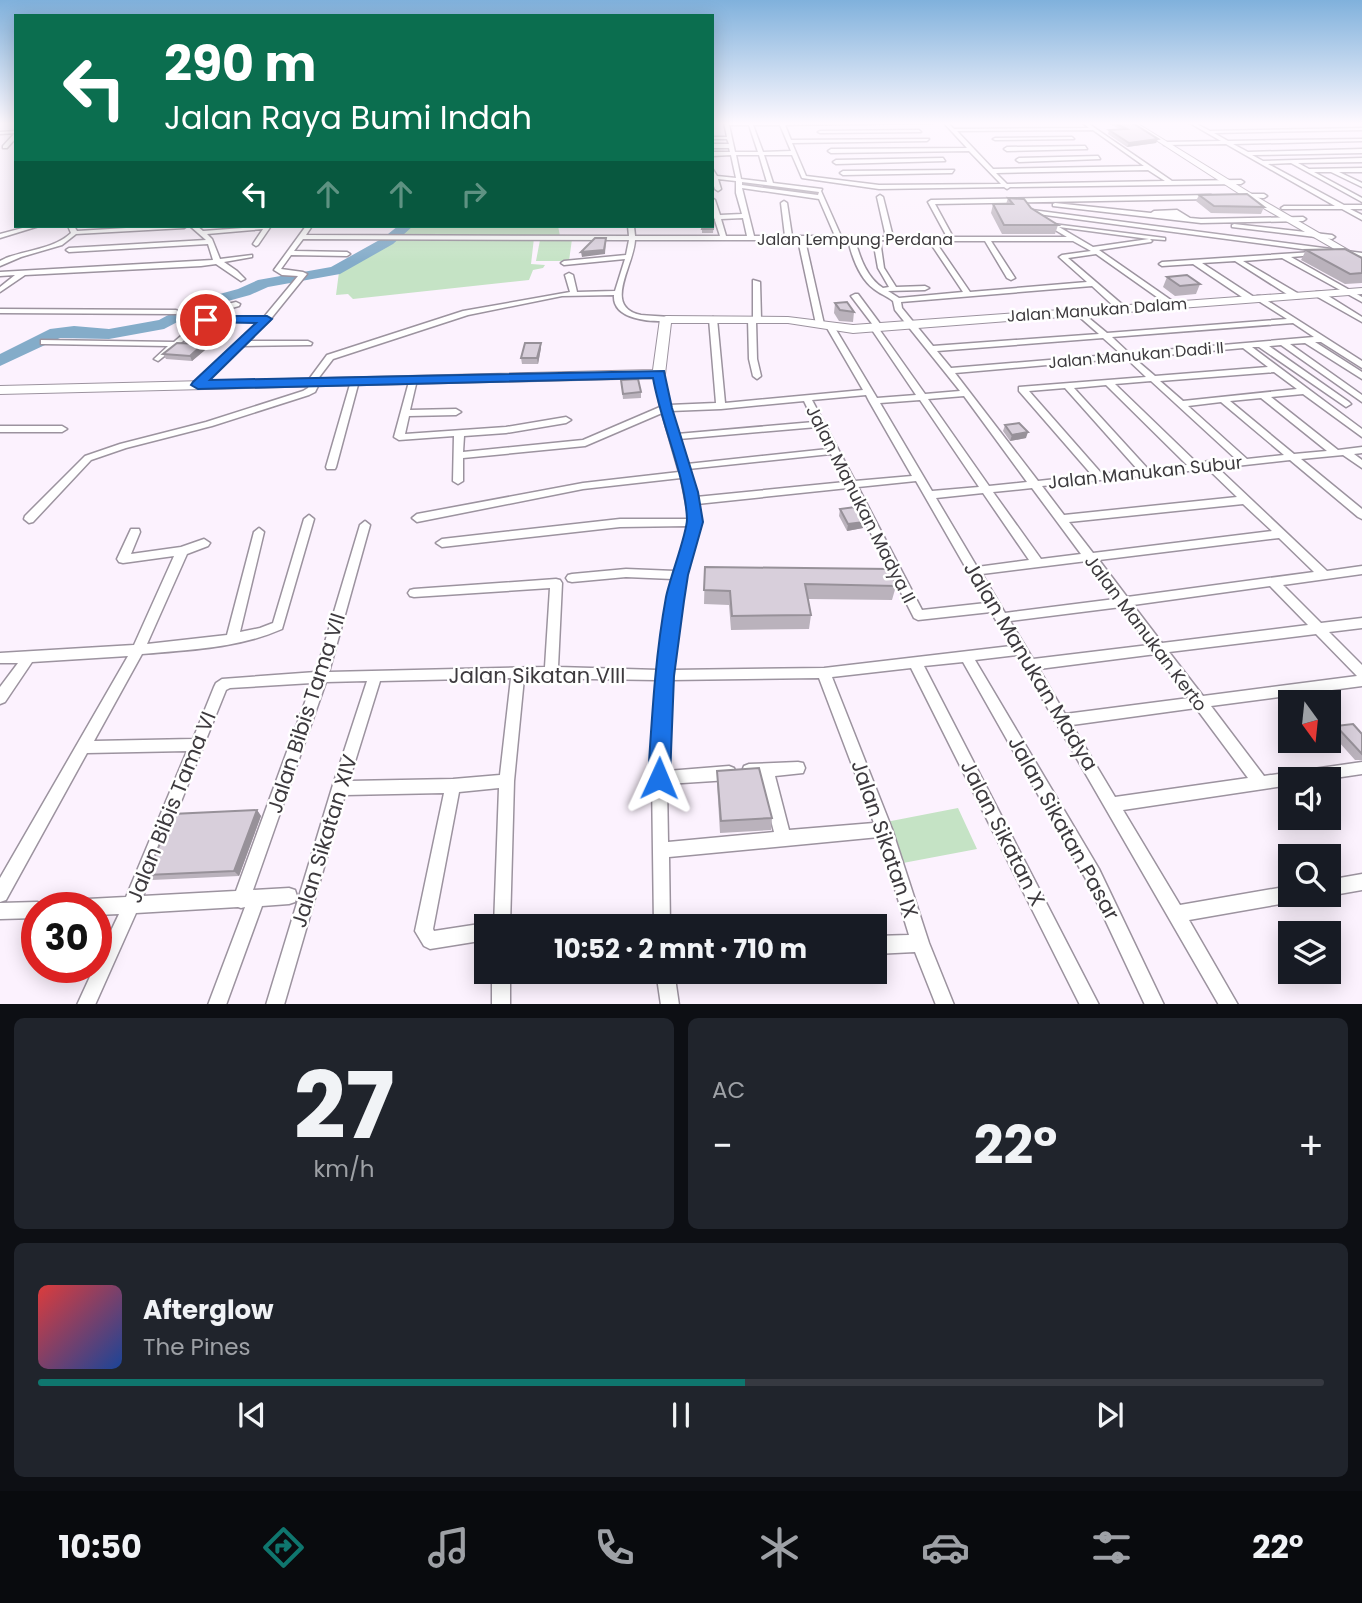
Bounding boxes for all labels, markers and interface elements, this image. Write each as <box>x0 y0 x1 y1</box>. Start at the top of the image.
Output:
text: 290 m <box>164 30 316 98</box>
icon: left <box>49 42 140 133</box>
text: Jalan Raya Bumi Indah <box>164 95 532 140</box>
icon: left <box>236 175 274 213</box>
icon: ahead <box>309 175 347 213</box>
icon: ahead <box>382 175 420 213</box>
icon: right <box>455 175 493 213</box>
street label: Jalan Lempung Perdana <box>757 228 953 251</box>
pin <box>176 290 236 350</box>
street label: Jalan Manukan Dalam <box>1006 292 1188 328</box>
icon: arrive <box>187 301 225 339</box>
street label: Jalan Manukan Dadi II <box>1047 336 1225 374</box>
street label: Jalan Manukan Madya II <box>800 401 922 607</box>
street label: Jalan Manukan Subur <box>1046 449 1244 495</box>
street label: Jalan Manukan Kerto <box>1079 550 1213 716</box>
street label: Jalan Manukan Madya <box>957 556 1105 776</box>
street label: Jalan Bibis Tama VII <box>260 609 352 817</box>
street label: Jalan Sikatan VIII <box>449 661 625 690</box>
north arrow <box>1278 690 1340 752</box>
map controls <box>1278 690 1341 984</box>
street label: Jalan Bibis Tama VI <box>119 707 223 907</box>
street label: Jalan Sikatan Pasar <box>1001 731 1127 925</box>
position arrow <box>622 741 696 815</box>
street label: Jalan Sikatan XIV <box>284 751 364 931</box>
street label: Jalan Sikatan X <box>954 755 1052 911</box>
street label: Jalan Sikatan IX <box>844 756 926 922</box>
button: sound <box>1278 767 1341 830</box>
button: search <box>1278 844 1341 907</box>
speed limit sign: 30 <box>21 892 112 983</box>
button: layers <box>1278 921 1341 984</box>
text: 10:52 · 2 mnt · 710 m <box>554 931 807 967</box>
text: 27 <box>294 1042 394 1170</box>
text: AC <box>712 1074 745 1106</box>
text: 22° <box>974 1109 1057 1182</box>
text: − <box>712 1119 733 1172</box>
text: + <box>1298 1119 1324 1172</box>
text: km/h <box>313 1153 375 1185</box>
text: Afterglow <box>143 1292 274 1328</box>
text: The Pines <box>143 1331 251 1363</box>
icon: previous <box>233 1396 271 1434</box>
icon: pause <box>662 1396 700 1434</box>
icon: next <box>1091 1396 1129 1434</box>
icon: directions <box>259 1523 308 1572</box>
icon: music <box>424 1523 473 1572</box>
icon: phone <box>590 1523 639 1572</box>
icon: climate <box>755 1523 804 1572</box>
icon: car <box>921 1523 970 1572</box>
icon: filters <box>1087 1523 1136 1572</box>
text: 10:50 <box>58 1524 142 1569</box>
text: 22° <box>1252 1524 1304 1569</box>

